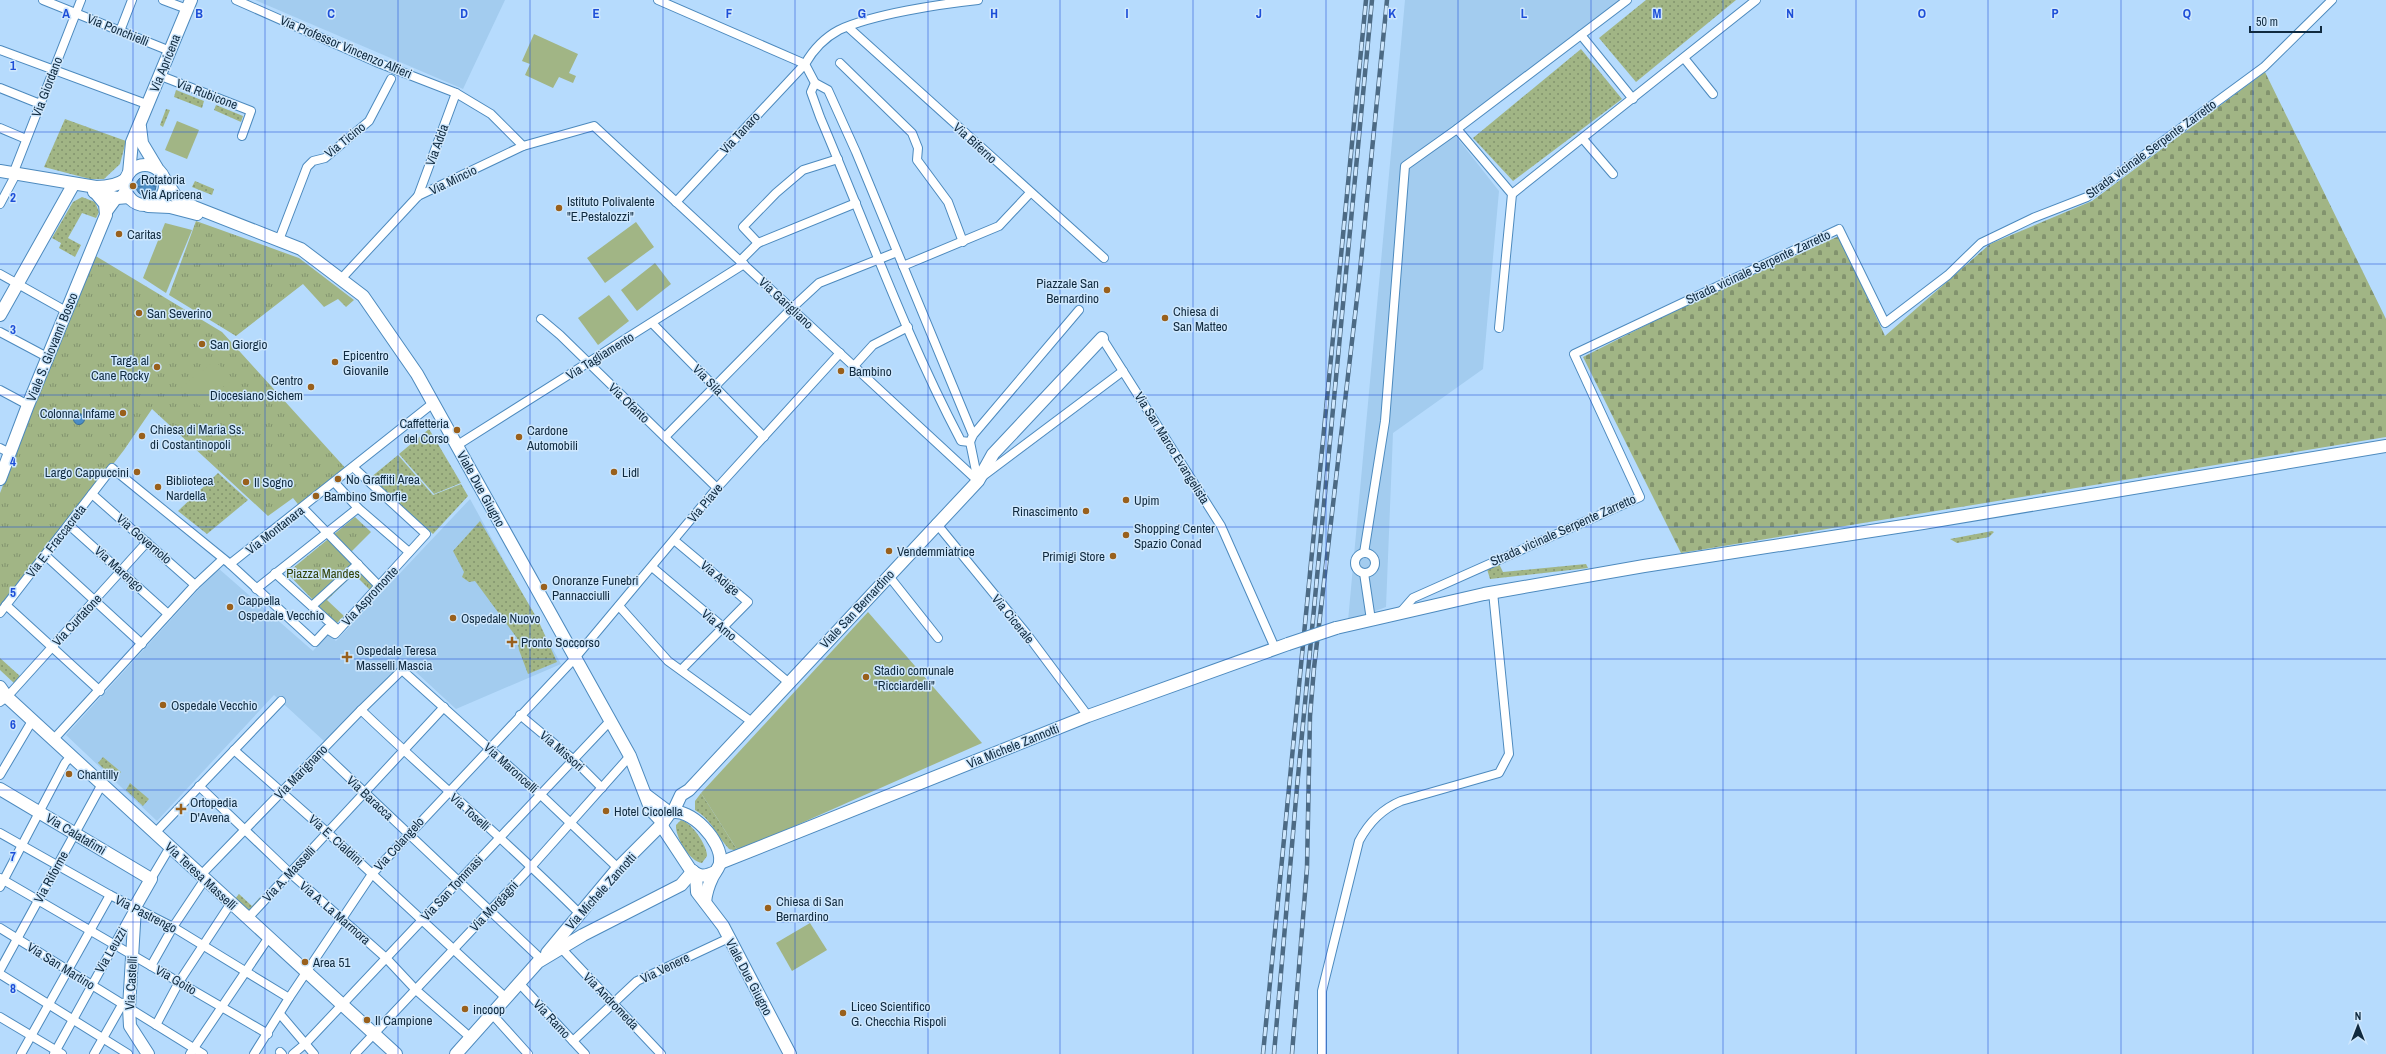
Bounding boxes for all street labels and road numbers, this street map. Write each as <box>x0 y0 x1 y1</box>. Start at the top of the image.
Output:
street label: Via Ponchielli <box>84 10 152 50</box>
street label: Via Professor Vincenzo Alfieri <box>277 11 415 83</box>
street label: Via Apricena <box>146 32 184 94</box>
street label: Via Giordano <box>28 54 66 120</box>
street label: Via Rubicone <box>174 75 240 114</box>
street label: Strada vicinale Serpente Zarretto <box>2082 96 2220 202</box>
street label: Via Tanaro <box>716 108 764 158</box>
street label: Via Ticino <box>321 118 369 162</box>
street label: Via Biferno <box>950 119 1000 167</box>
street label: Via Adda <box>422 122 452 168</box>
street label: Via Mincio <box>426 161 480 199</box>
street label: Strada vicinale Serpente Zarretto <box>1683 226 1833 308</box>
street label: Via Garigliano <box>755 273 817 333</box>
street label: Viale S. Giovanni Bosco <box>22 290 82 404</box>
street label: Via Tagliamento <box>563 328 637 384</box>
street label: Via Sila <box>689 361 727 399</box>
street label: Via Ofanto <box>605 379 653 427</box>
street label: Via San Marco Evangelista <box>1131 389 1213 507</box>
street label: Viale Due Giugno <box>453 448 509 530</box>
street label: Via Piave <box>684 480 726 526</box>
street label: Strada vicinale Serpente Zarretto <box>1488 490 1639 570</box>
street label: Via E. Fraccacreta <box>22 501 90 581</box>
street label: Via Montanara <box>242 502 308 558</box>
street label: Via Governolo <box>113 510 175 568</box>
street label: Via Marengo <box>91 542 147 596</box>
street label: Via Adige <box>697 557 743 599</box>
street label: Via Aspromonte <box>338 562 402 629</box>
street label: Viale San Bernardino <box>816 566 898 652</box>
street label: Via Curtatone <box>48 590 106 650</box>
street label: Via Cicerale <box>988 591 1038 647</box>
street label: Via Arno <box>698 605 740 645</box>
street label: Via Michele Zannotti <box>964 720 1062 772</box>
street label: Via Missori <box>536 727 588 775</box>
street label: Via Maroncelli <box>480 739 542 797</box>
street label: Via Marignano <box>271 741 331 803</box>
street label: Via Baracca <box>343 772 397 824</box>
street label: Via Toselli <box>446 789 494 835</box>
street label: Via Calatafimi <box>43 809 109 859</box>
street label: Via E. Cialdini <box>305 811 367 869</box>
street label: Via Colangelo <box>370 813 428 875</box>
street label: Via Teresa Masselli <box>161 838 241 914</box>
street label: Via A. Masselli <box>259 842 319 906</box>
street label: Via Riforme <box>30 848 72 906</box>
street label: Via Michele Zannotti <box>562 849 640 933</box>
street label: Via San Tommasi <box>417 852 487 924</box>
street label: Via A. La Marmora <box>296 877 374 949</box>
street label: Via Morgagni <box>466 877 522 935</box>
street label: Via Pastrengo <box>112 891 180 937</box>
street label: Via Leuzzi <box>91 924 131 976</box>
street label: Viale Due Giugno <box>722 936 776 1018</box>
street label: Via San Martino <box>24 938 98 994</box>
street label: Via Venere <box>638 949 692 987</box>
street label: Via Castelli <box>121 955 141 1011</box>
street label: Via Goito <box>152 961 200 999</box>
street label: Via Andromeda <box>579 969 643 1033</box>
street label: Via Ramo <box>530 996 574 1042</box>

